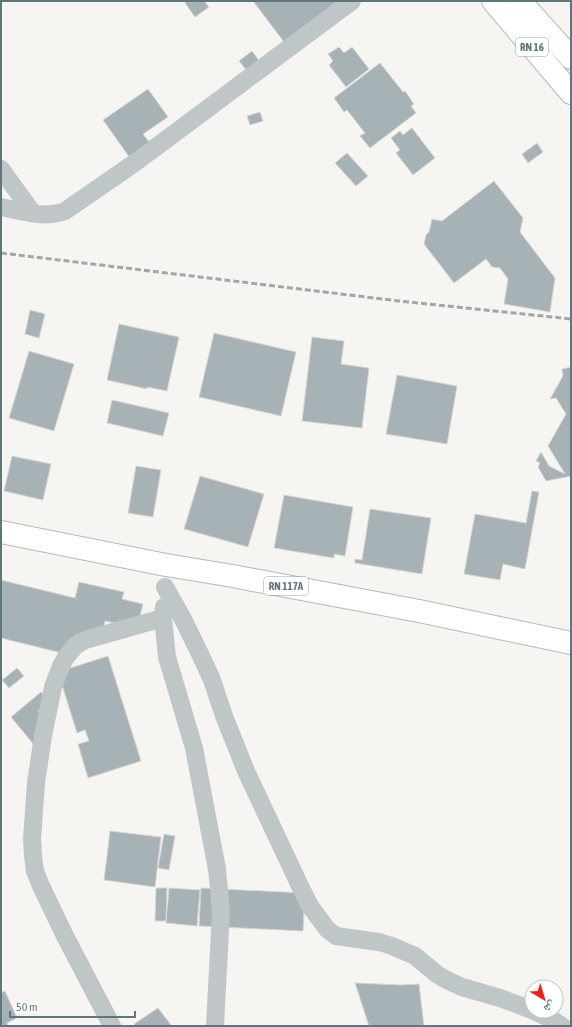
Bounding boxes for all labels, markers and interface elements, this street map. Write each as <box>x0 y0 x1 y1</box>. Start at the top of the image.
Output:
road number: RN 16 <box>516 38 548 56</box>
road number: RN 117A <box>264 577 308 595</box>
north arrow <box>524 979 564 1019</box>
scale bar <box>10 993 135 1019</box>
text: ش <box>540 997 558 1015</box>
text: 50 m <box>16 1000 38 1014</box>

